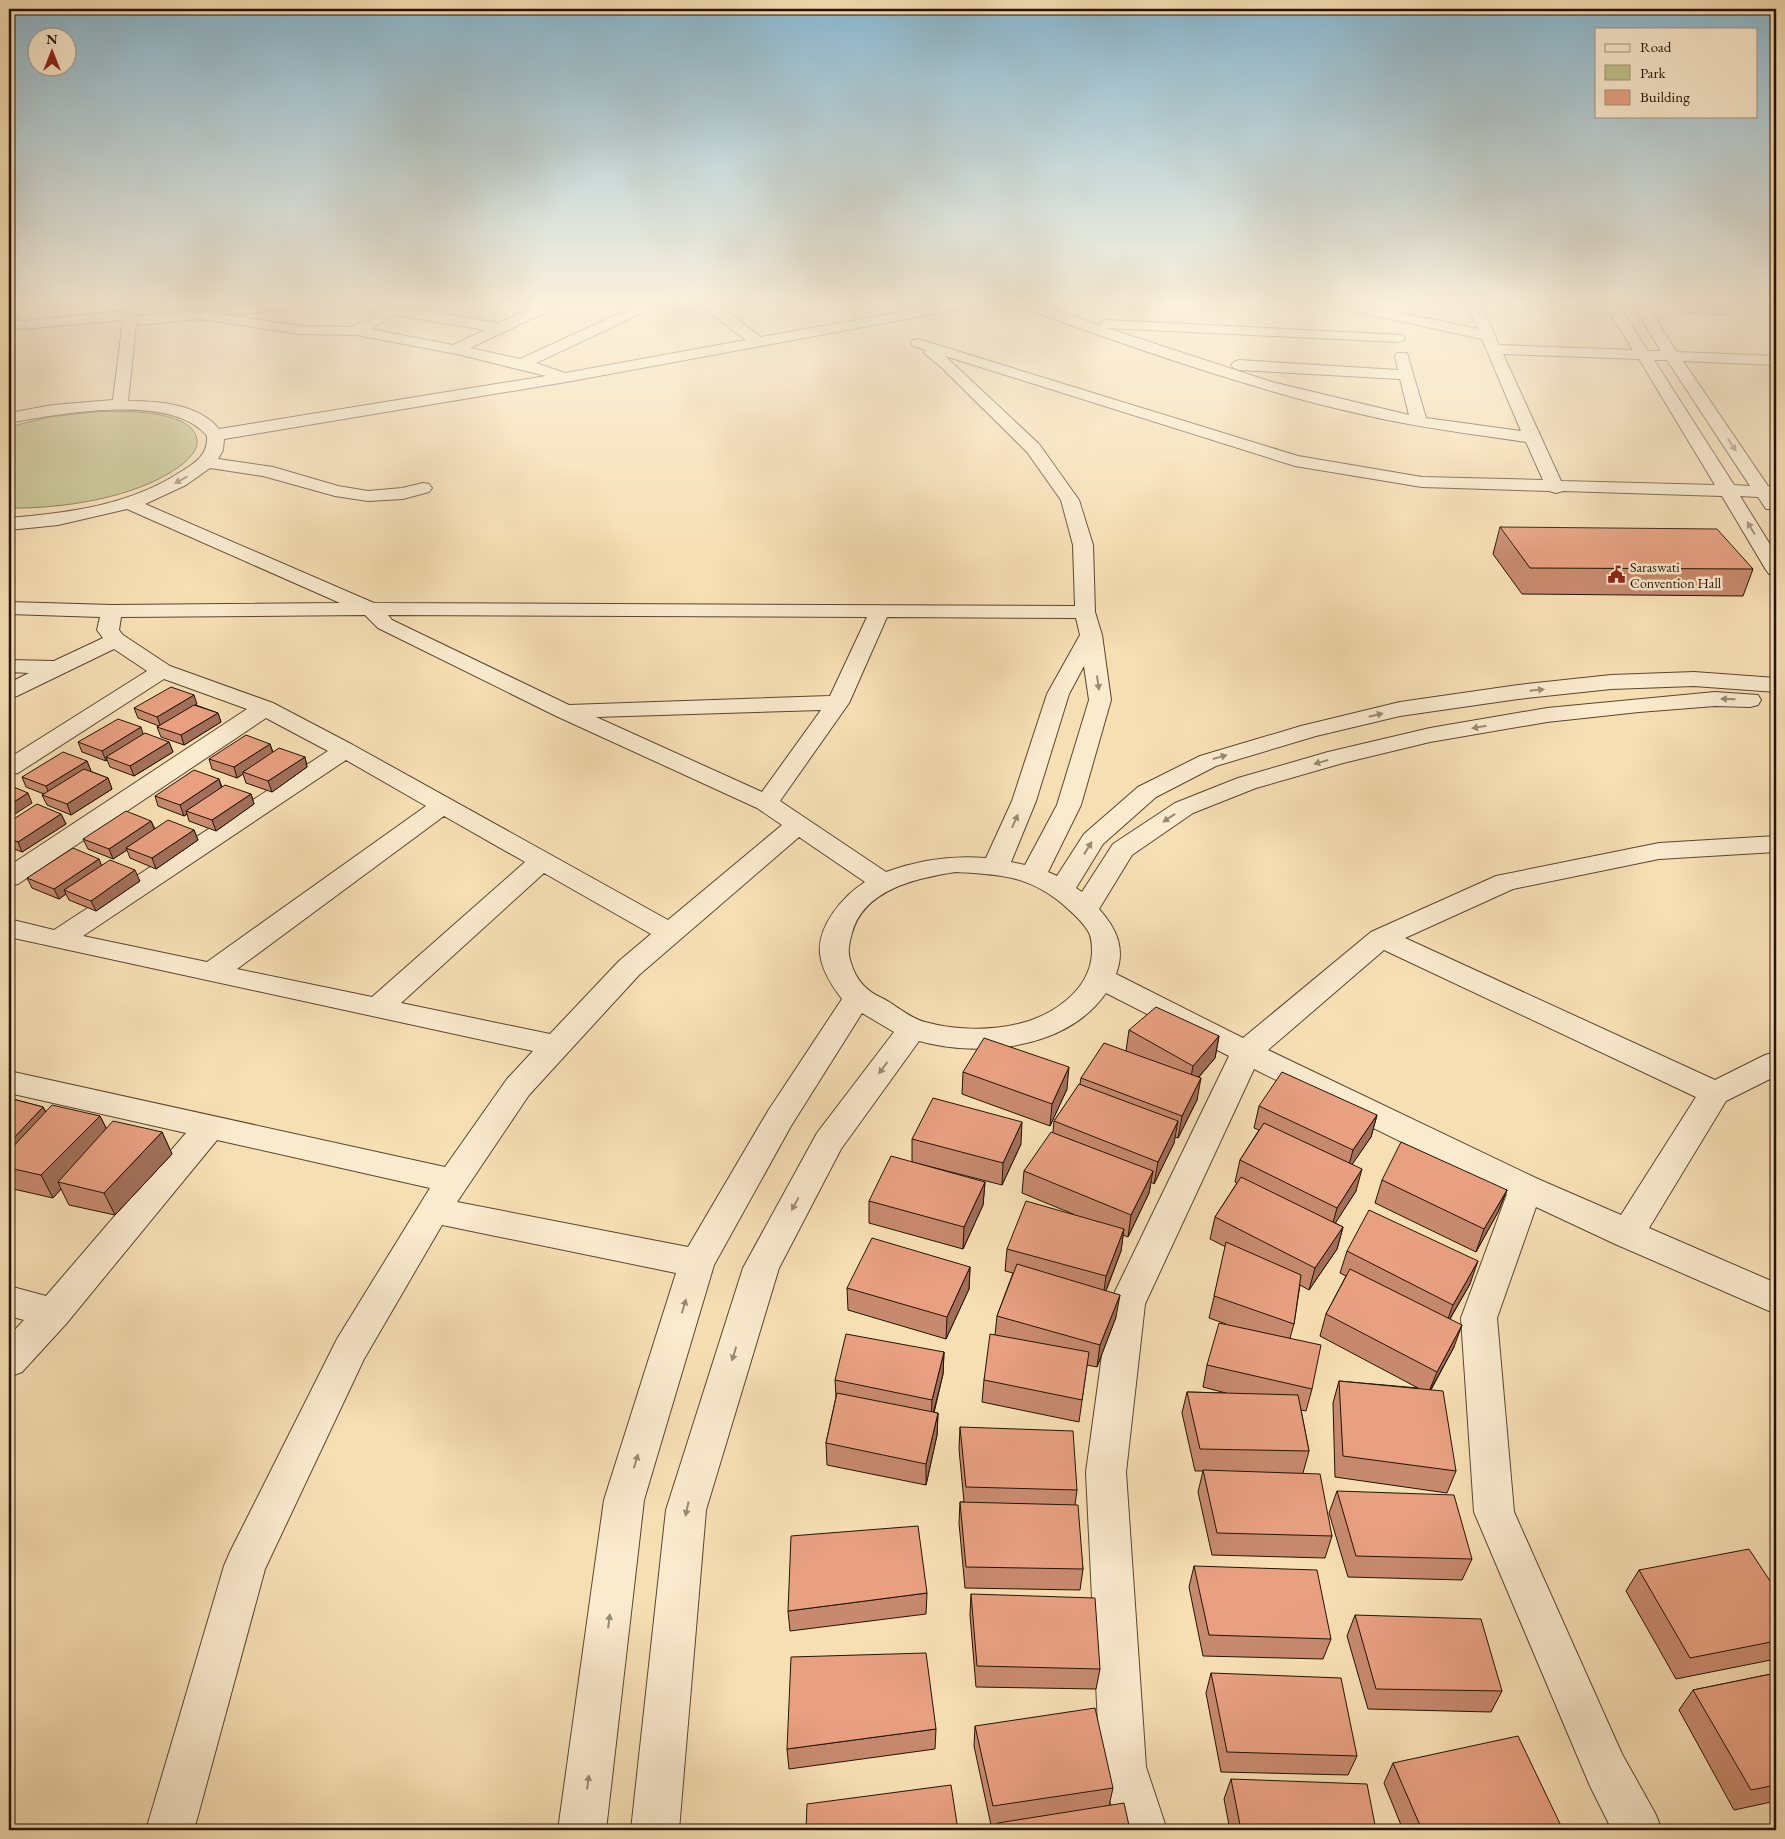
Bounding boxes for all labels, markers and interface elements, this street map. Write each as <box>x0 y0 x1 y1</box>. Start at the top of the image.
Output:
north arrow <box>28 28 78 78</box>
legend <box>1595 28 1758 118</box>
text: N <box>46 30 58 48</box>
text: Road <box>1640 37 1672 56</box>
text: Park <box>1640 63 1667 82</box>
text: Building <box>1640 87 1690 106</box>
one-way arrow <box>1727 438 1737 451</box>
one-way arrow <box>174 476 188 484</box>
one-way arrow <box>1747 521 1756 534</box>
place label: Saraswati Convention Hall <box>1630 558 1722 592</box>
public building icon: Saraswati Convention Hall <box>1606 565 1626 585</box>
one-way arrow <box>1094 676 1102 692</box>
one-way arrow <box>1529 686 1545 694</box>
one-way arrow <box>1719 695 1735 703</box>
one-way arrow <box>1369 711 1384 719</box>
one-way arrow <box>1471 723 1487 731</box>
one-way arrow <box>1212 753 1227 761</box>
one-way arrow <box>1313 758 1328 766</box>
one-way arrow <box>1162 813 1176 823</box>
one-way arrow <box>1011 814 1019 829</box>
one-way arrow <box>1083 841 1092 854</box>
one-way arrow <box>878 1061 888 1075</box>
one-way arrow <box>791 1197 799 1212</box>
one-way arrow <box>680 1298 688 1313</box>
one-way arrow <box>730 1347 738 1362</box>
one-way arrow <box>633 1453 641 1468</box>
one-way arrow <box>682 1502 690 1518</box>
one-way arrow <box>605 1612 613 1628</box>
one-way arrow <box>584 1774 592 1790</box>

